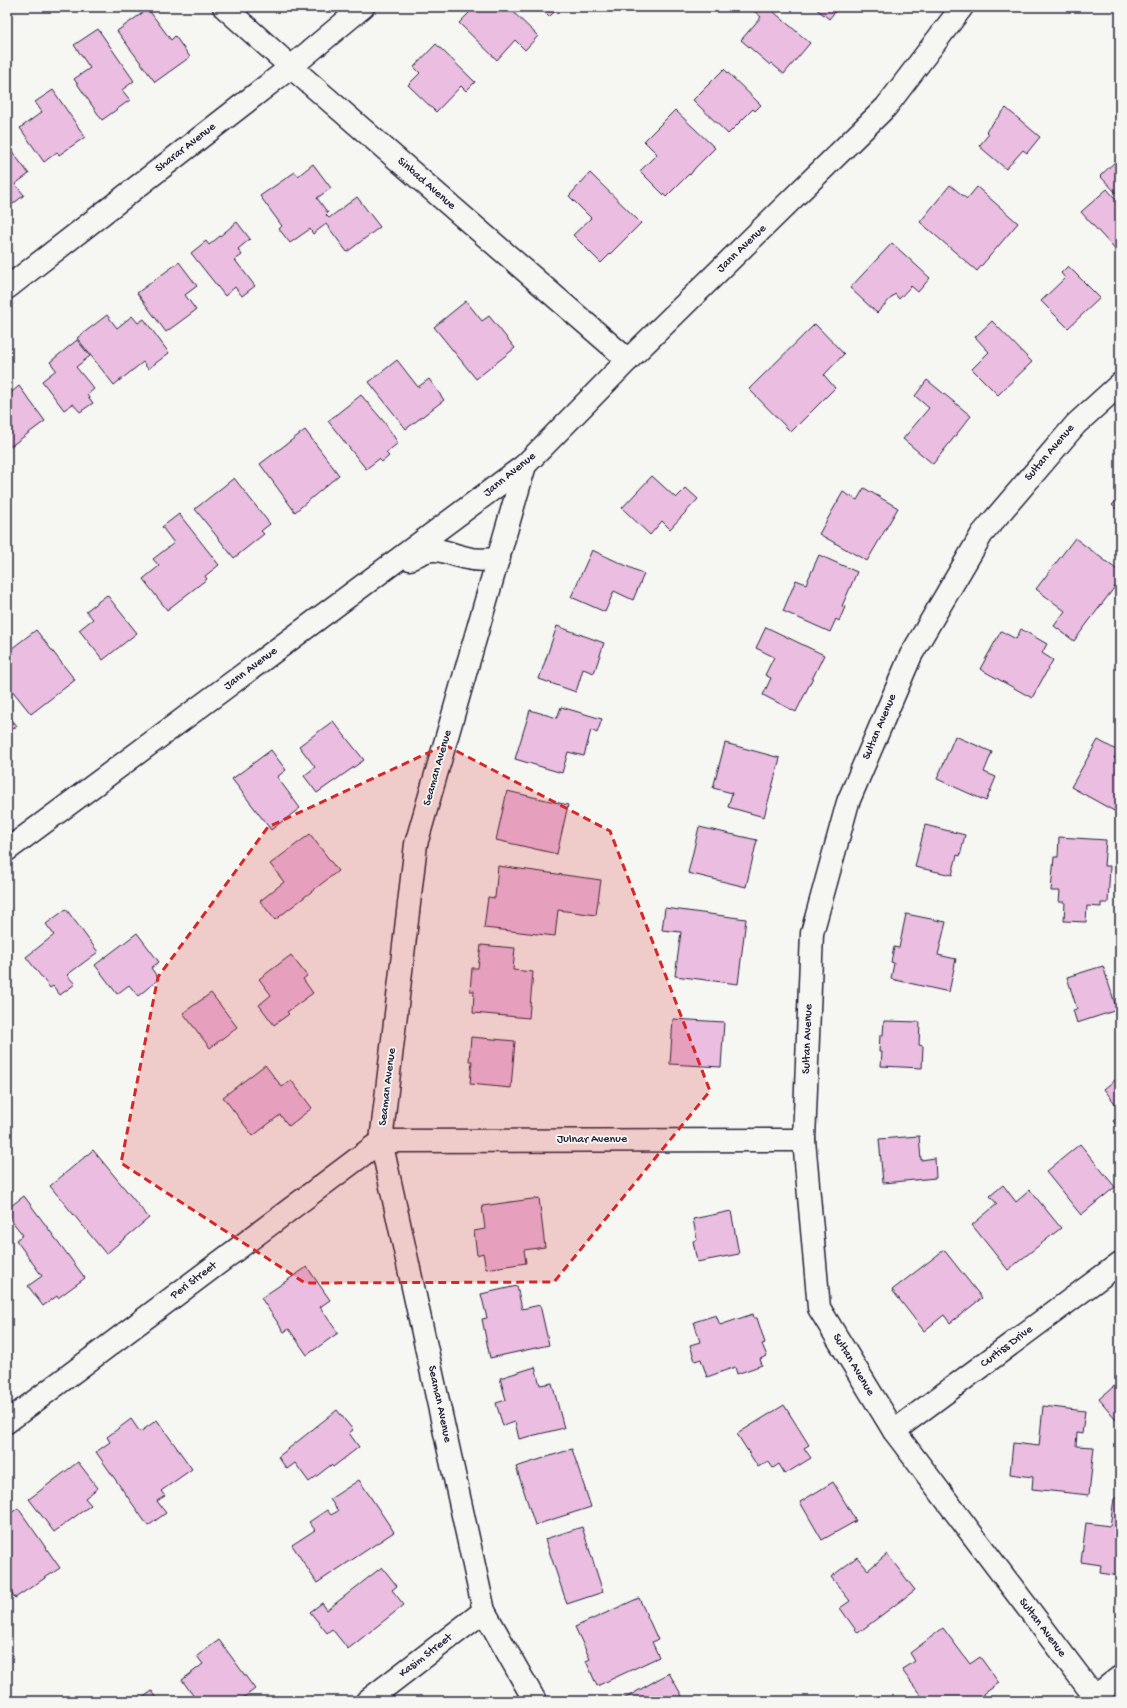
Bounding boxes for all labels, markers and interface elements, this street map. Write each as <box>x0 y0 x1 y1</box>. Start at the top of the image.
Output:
street label: Sharar Avenue <box>153 120 220 176</box>
street label: Sinbad Avenue <box>394 155 459 214</box>
street label: Jann Avenue <box>714 221 770 276</box>
street label: Sultan Avenue <box>1022 421 1078 484</box>
street label: Jann Avenue <box>481 449 540 500</box>
street label: Jann Avenue <box>221 644 281 694</box>
street label: Sultan Avenue <box>860 691 900 762</box>
street label: Seaman Avenue <box>420 728 456 808</box>
street label: Sultan Avenue <box>800 1003 816 1074</box>
street label: Seaman Avenue <box>376 1047 400 1127</box>
street label: Julnar Avenue <box>557 1133 628 1147</box>
street label: Peri Street <box>167 1258 221 1304</box>
street label: Curtiss Drive <box>978 1322 1037 1371</box>
street label: Sultan Avenue <box>829 1331 877 1399</box>
street label: Seaman Avenue <box>424 1364 454 1445</box>
street label: Sultan Avenue <box>1015 1596 1069 1661</box>
street label: Kasim Street <box>397 1630 456 1681</box>

